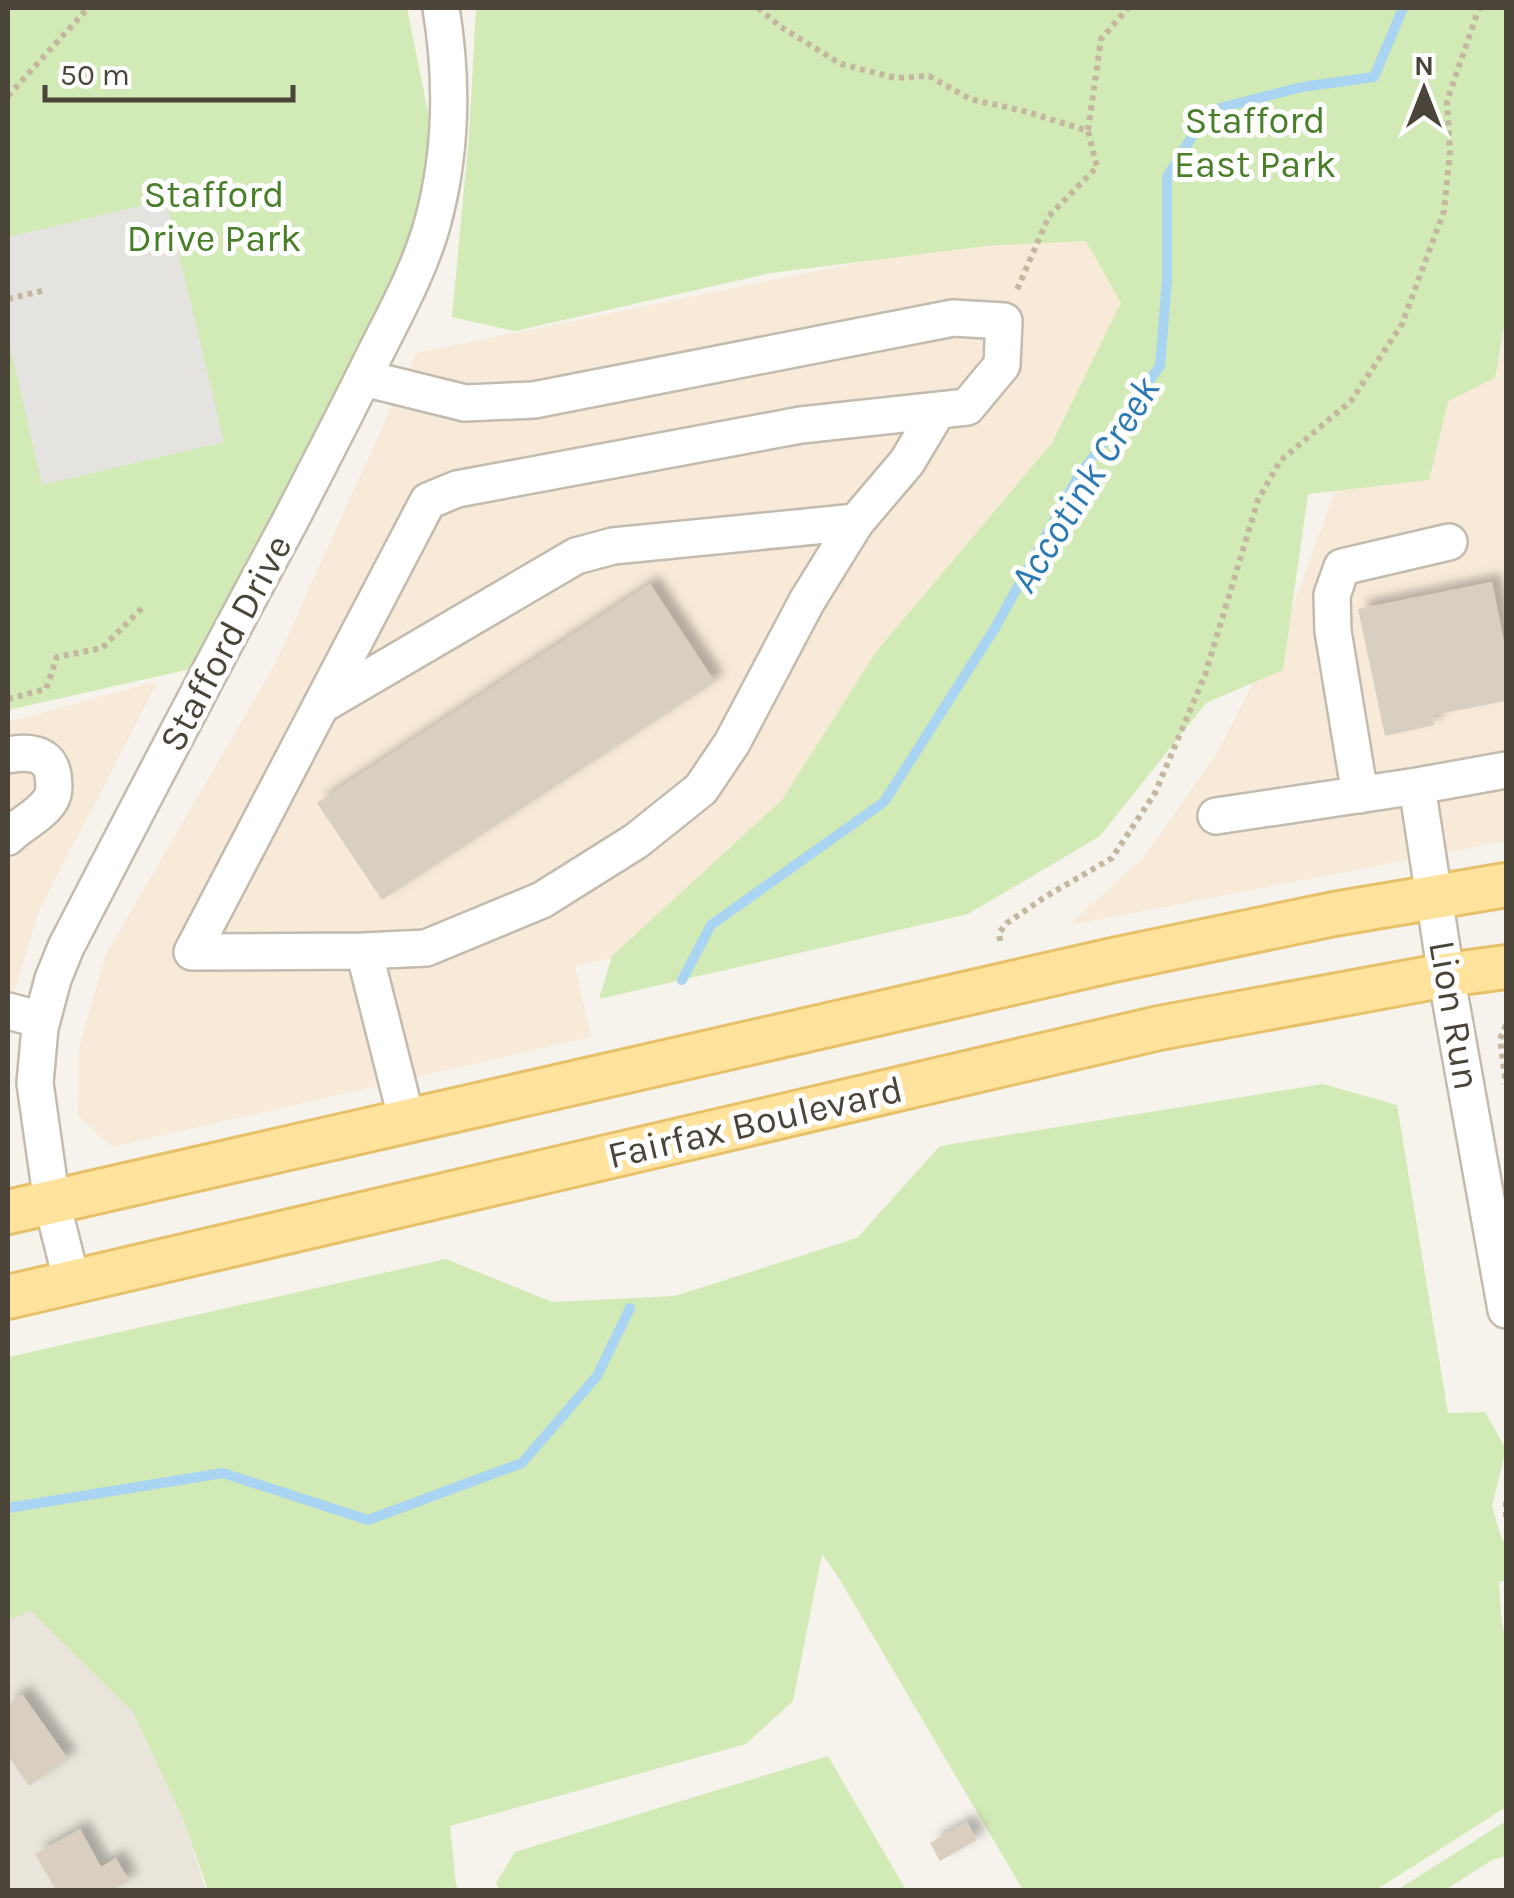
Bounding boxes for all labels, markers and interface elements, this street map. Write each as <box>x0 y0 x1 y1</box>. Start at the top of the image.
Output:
scale bar <box>45 40 292 102</box>
north arrow <box>1374 40 1474 140</box>
text: N <box>1414 49 1434 82</box>
text: 50 m <box>60 57 130 93</box>
park label: Stafford East Park <box>1174 98 1336 187</box>
park label: Stafford Drive Park <box>127 172 301 261</box>
water label: Accotink Creek <box>999 367 1170 601</box>
street label: Stafford Drive <box>149 527 301 759</box>
street label: Lion Run <box>1419 937 1490 1093</box>
street label: Fairfax Boulevard <box>603 1067 907 1178</box>

